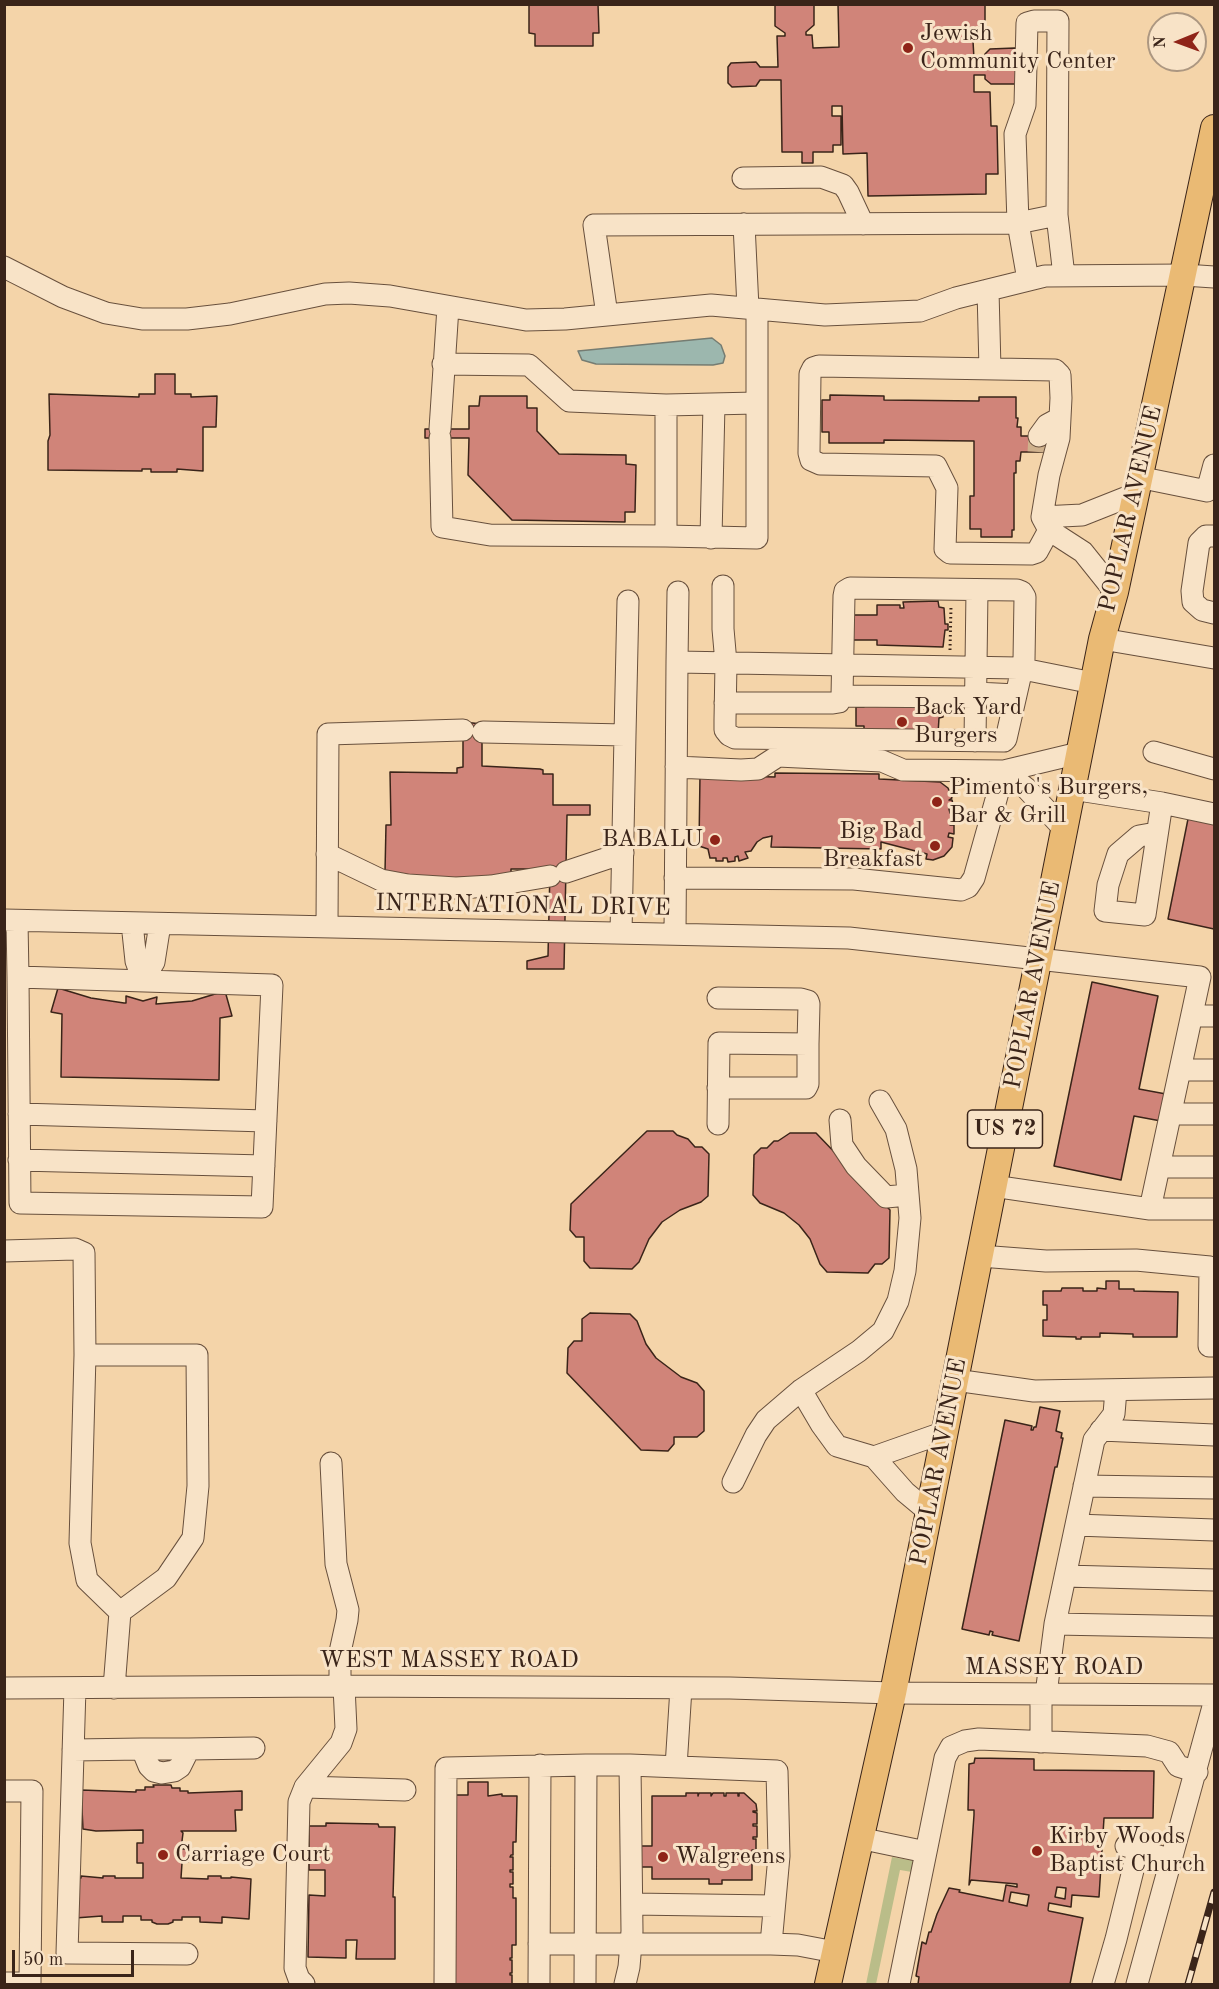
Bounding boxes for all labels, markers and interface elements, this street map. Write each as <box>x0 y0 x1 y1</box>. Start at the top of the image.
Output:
north arrow <box>1147 12 1207 72</box>
place label: Jewish Community Center <box>920 20 1116 76</box>
text: N <box>1153 36 1169 49</box>
marker: Jewish Community Center <box>901 41 915 55</box>
street label: POPLAR AVENUE <box>1093 403 1169 615</box>
place label: Back Yard Burgers <box>914 694 1022 750</box>
marker: Back Yard Burgers <box>895 715 909 729</box>
place label: Pimento's Burgers, Bar & Grill <box>949 774 1148 830</box>
marker: Pimento's Burgers, Bar & Grill <box>930 795 944 809</box>
place label: Big Bad Breakfast <box>823 818 923 874</box>
place label: BABALU <box>602 826 703 854</box>
marker: BABALU <box>708 833 722 847</box>
marker: Big Bad Breakfast <box>928 839 942 853</box>
street label: POPLAR AVENUE <box>999 879 1067 1091</box>
street label: INTERNATIONAL DRIVE <box>375 889 671 923</box>
road number: US 72 <box>968 1110 1042 1148</box>
street label: POPLAR AVENUE <box>905 1356 973 1568</box>
street label: WEST MASSEY ROAD <box>319 1647 579 1675</box>
street label: MASSEY ROAD <box>965 1654 1143 1682</box>
place label: Kirby Woods Baptist Church <box>1049 1823 1206 1879</box>
place label: Carriage Court <box>175 1841 331 1869</box>
place label: Walgreens <box>675 1843 785 1871</box>
marker: Kirby Woods Baptist Church <box>1030 1844 1044 1858</box>
marker: Carriage Court <box>156 1848 170 1862</box>
marker: Walgreens <box>656 1850 670 1864</box>
scale bar <box>15 1938 136 1976</box>
text: 50 m <box>23 1951 63 1969</box>

